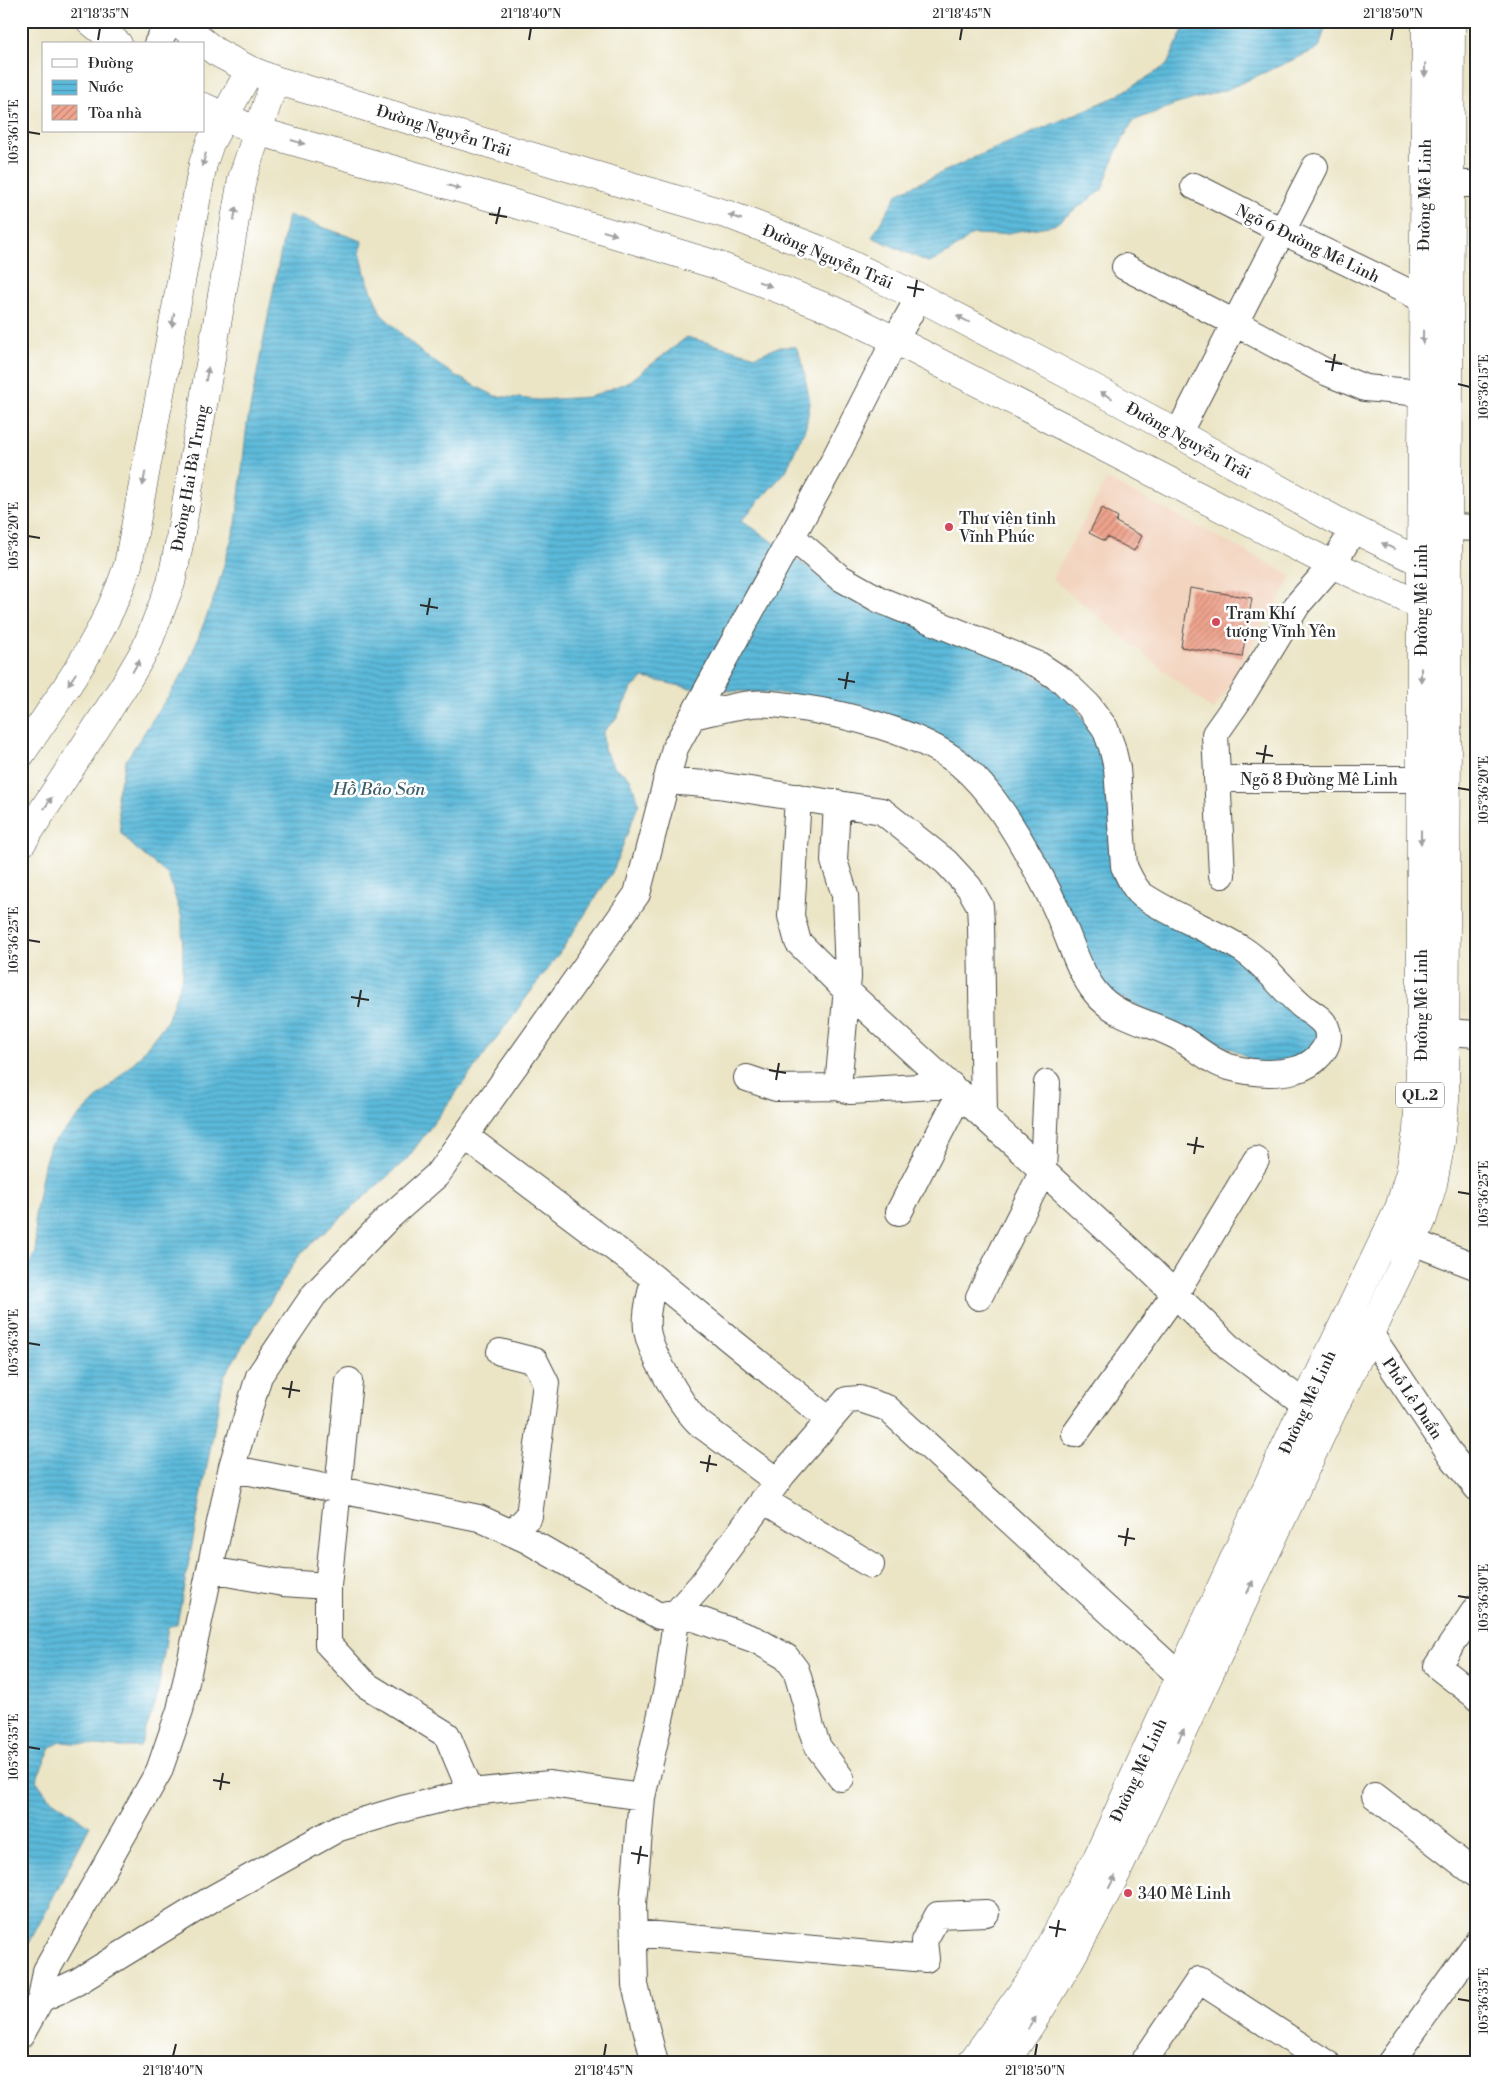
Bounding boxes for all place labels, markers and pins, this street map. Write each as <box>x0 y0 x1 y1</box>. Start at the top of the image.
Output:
place label: Thư viện tỉnh Vĩnh Phúc <box>958 509 1057 547</box>
marker: Thư viện tỉnh Vĩnh Phúc <box>943 521 955 533</box>
place label: Trạm Khí tượng Vĩnh Yên <box>1226 604 1337 642</box>
marker: Trạm Khí tượng Vĩnh Yên <box>1210 616 1222 628</box>
place label: 340 Mê Linh <box>1138 1884 1231 1904</box>
marker: 340 Mê Linh <box>1122 1887 1134 1899</box>

